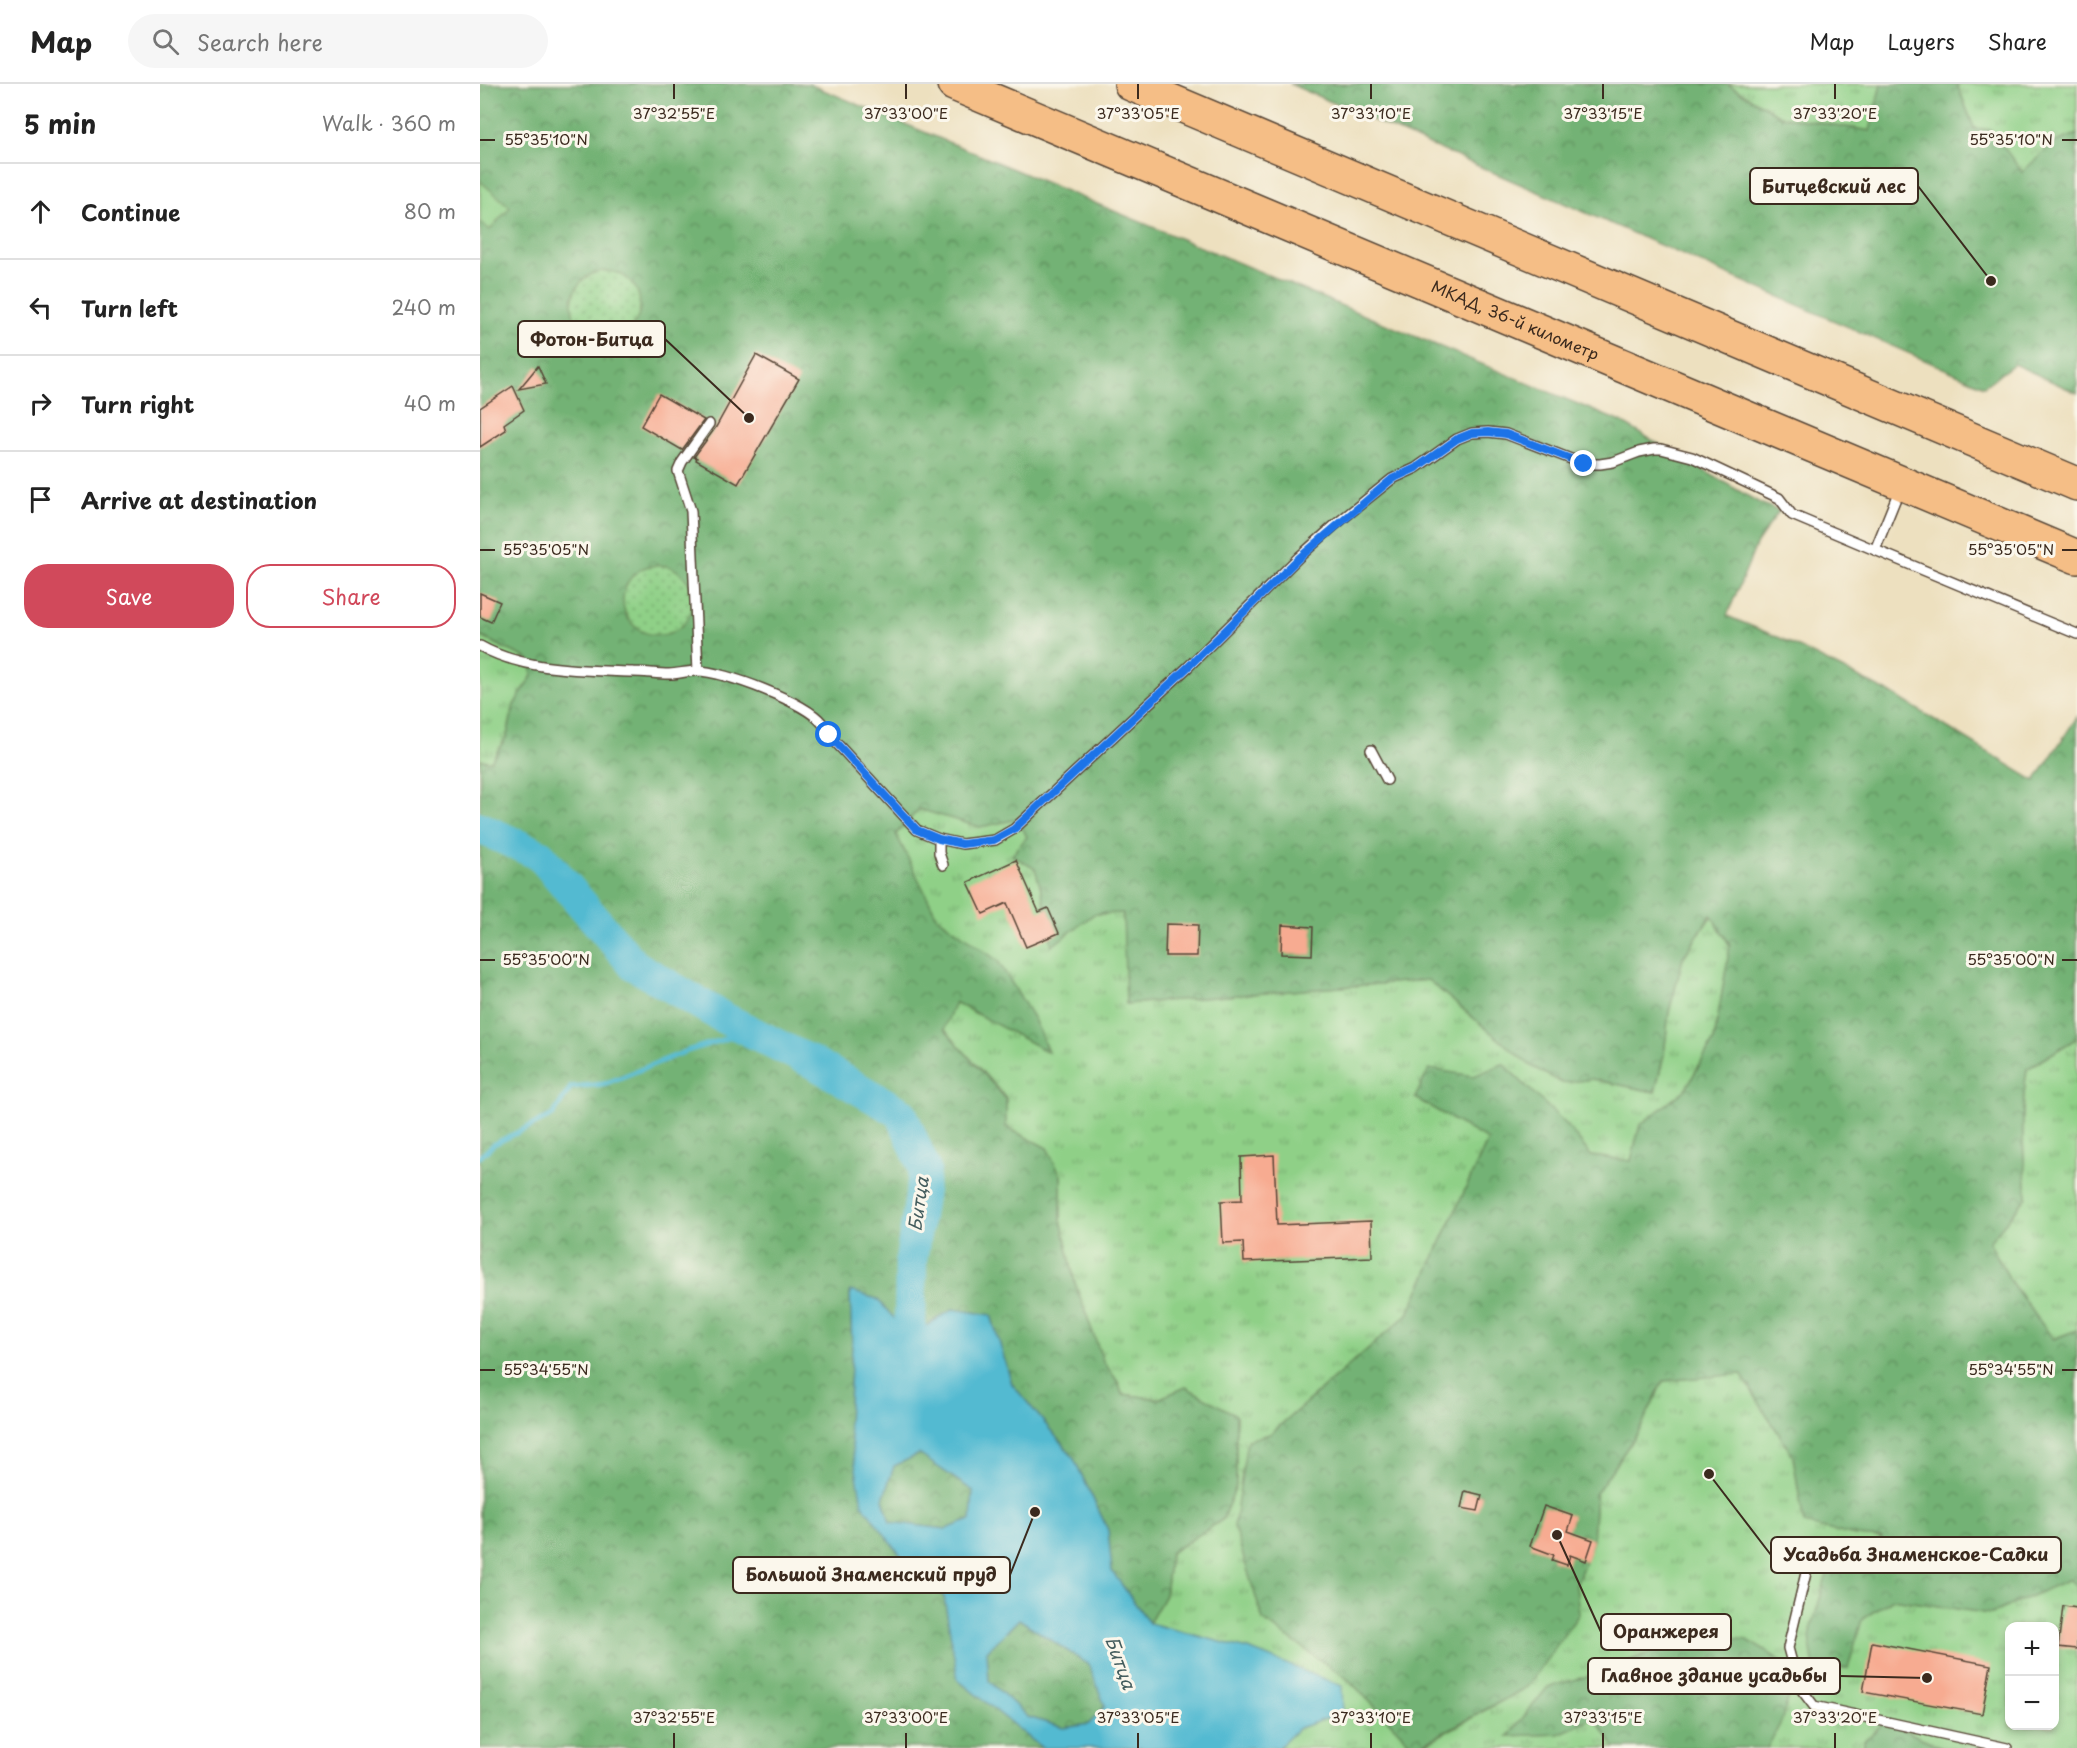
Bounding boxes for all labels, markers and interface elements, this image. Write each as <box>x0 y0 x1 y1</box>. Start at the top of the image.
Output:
search box <box>128 14 548 68</box>
text: Map <box>30 20 92 63</box>
icon: search <box>149 25 182 58</box>
text: Search here <box>197 25 323 58</box>
text: Map <box>1810 25 1854 57</box>
text: Layers <box>1887 25 1955 57</box>
text: Share <box>1988 25 2047 57</box>
text: 37°32'55"E <box>633 101 715 124</box>
text: 37°33'00"E <box>864 101 948 124</box>
text: 37°33'05"E <box>1096 101 1180 124</box>
text: 37°33'10"E <box>1331 101 1411 124</box>
text: 37°33'15"E <box>1563 101 1643 124</box>
text: 37°33'20"E <box>1793 101 1877 124</box>
text: 5 min <box>24 104 96 143</box>
text: Walk · 360 m <box>322 108 456 138</box>
text: 55°35'10"N <box>504 127 588 150</box>
text: 55°35'10"N <box>1969 127 2053 150</box>
callout: Битцевский лес <box>1750 168 1918 204</box>
text: Битцевский лес <box>1762 172 1906 199</box>
icon: ahead <box>24 195 57 228</box>
text: Continue <box>81 195 180 228</box>
text: 80 m <box>404 196 456 226</box>
street label: МКАД, 36-й километр <box>1428 274 1603 365</box>
icon: left <box>24 291 57 324</box>
text: Turn left <box>81 291 178 324</box>
text: 240 m <box>391 292 456 322</box>
callout: Фотон-Битца <box>518 321 665 357</box>
text: Фотон-Битца <box>530 325 654 352</box>
icon: right <box>24 387 57 420</box>
text: Turn right <box>81 387 194 420</box>
text: 40 m <box>404 388 456 418</box>
route end <box>1570 450 1596 476</box>
icon: arrive <box>24 483 57 516</box>
text: Arrive at destination <box>81 483 317 516</box>
text: 55°35'05"N <box>503 537 589 560</box>
text: 55°35'05"N <box>1968 537 2054 560</box>
button: Save <box>24 564 234 628</box>
button: Share <box>246 564 456 628</box>
route start <box>815 721 841 747</box>
text: 55°35'00"N <box>502 947 590 970</box>
text: 55°35'00"N <box>1967 947 2055 970</box>
water label: Битца <box>900 1174 935 1233</box>
text: 55°34'55"N <box>503 1357 589 1380</box>
text: 55°34'55"N <box>1968 1357 2054 1380</box>
callout: Усадьба Знаменское-Садки <box>1771 1537 2061 1573</box>
text: Усадьба Знаменское-Садки <box>1783 1540 2048 1567</box>
callout: Большой Знаменский пруд <box>733 1557 1010 1593</box>
text: Большой Знаменский пруд <box>745 1560 997 1587</box>
callout: Оранжерея <box>1601 1614 1731 1650</box>
text: Оранжерея <box>1613 1617 1719 1644</box>
map controls <box>2005 1622 2059 1730</box>
button: + <box>2005 1622 2059 1676</box>
water label: Битца <box>1099 1632 1144 1693</box>
callout: Главное здание усадьбы <box>1588 1658 1840 1694</box>
text: Главное здание усадьбы <box>1601 1661 1827 1688</box>
button: − <box>2005 1676 2059 1730</box>
text: 37°32'55"E <box>633 1705 715 1728</box>
text: 37°33'00"E <box>864 1705 948 1728</box>
text: 37°33'05"E <box>1096 1705 1180 1728</box>
text: 37°33'10"E <box>1331 1705 1411 1728</box>
text: 37°33'15"E <box>1563 1705 1643 1728</box>
text: 37°33'20"E <box>1793 1705 1877 1728</box>

